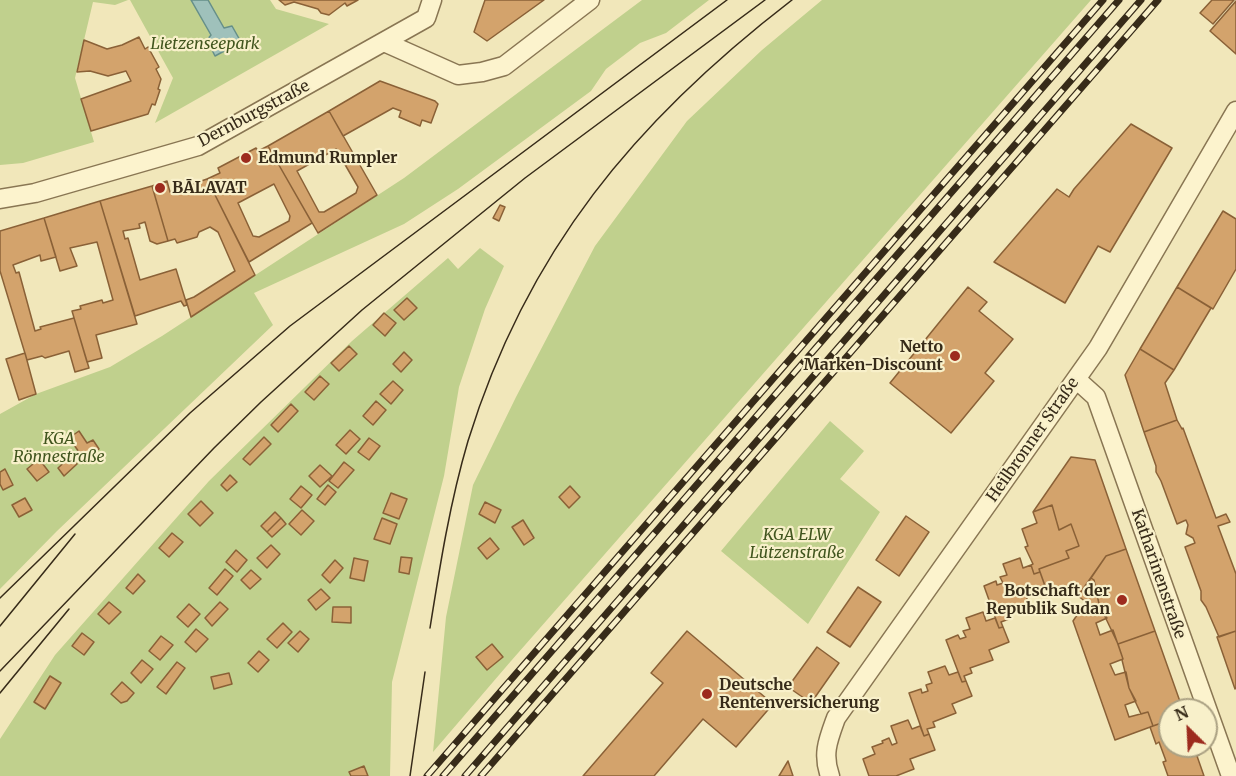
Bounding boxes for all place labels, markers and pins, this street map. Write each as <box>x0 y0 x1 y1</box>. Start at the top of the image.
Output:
place label: Edmund Rumpler <box>258 148 397 168</box>
marker: Edmund Rumpler <box>239 151 253 165</box>
place label: BĀLAVAT <box>172 178 247 198</box>
marker: BĀLAVAT <box>153 181 167 195</box>
place label: Netto Marken-Discount <box>803 337 943 375</box>
marker: Netto Marken-Discount <box>948 349 962 363</box>
place label: Botschaft der Republik Sudan <box>986 581 1110 619</box>
marker: Botschaft der Republik Sudan <box>1115 593 1129 607</box>
place label: Deutsche Rentenversicherung <box>719 675 879 713</box>
marker: Deutsche Rentenversicherung <box>700 687 714 701</box>

